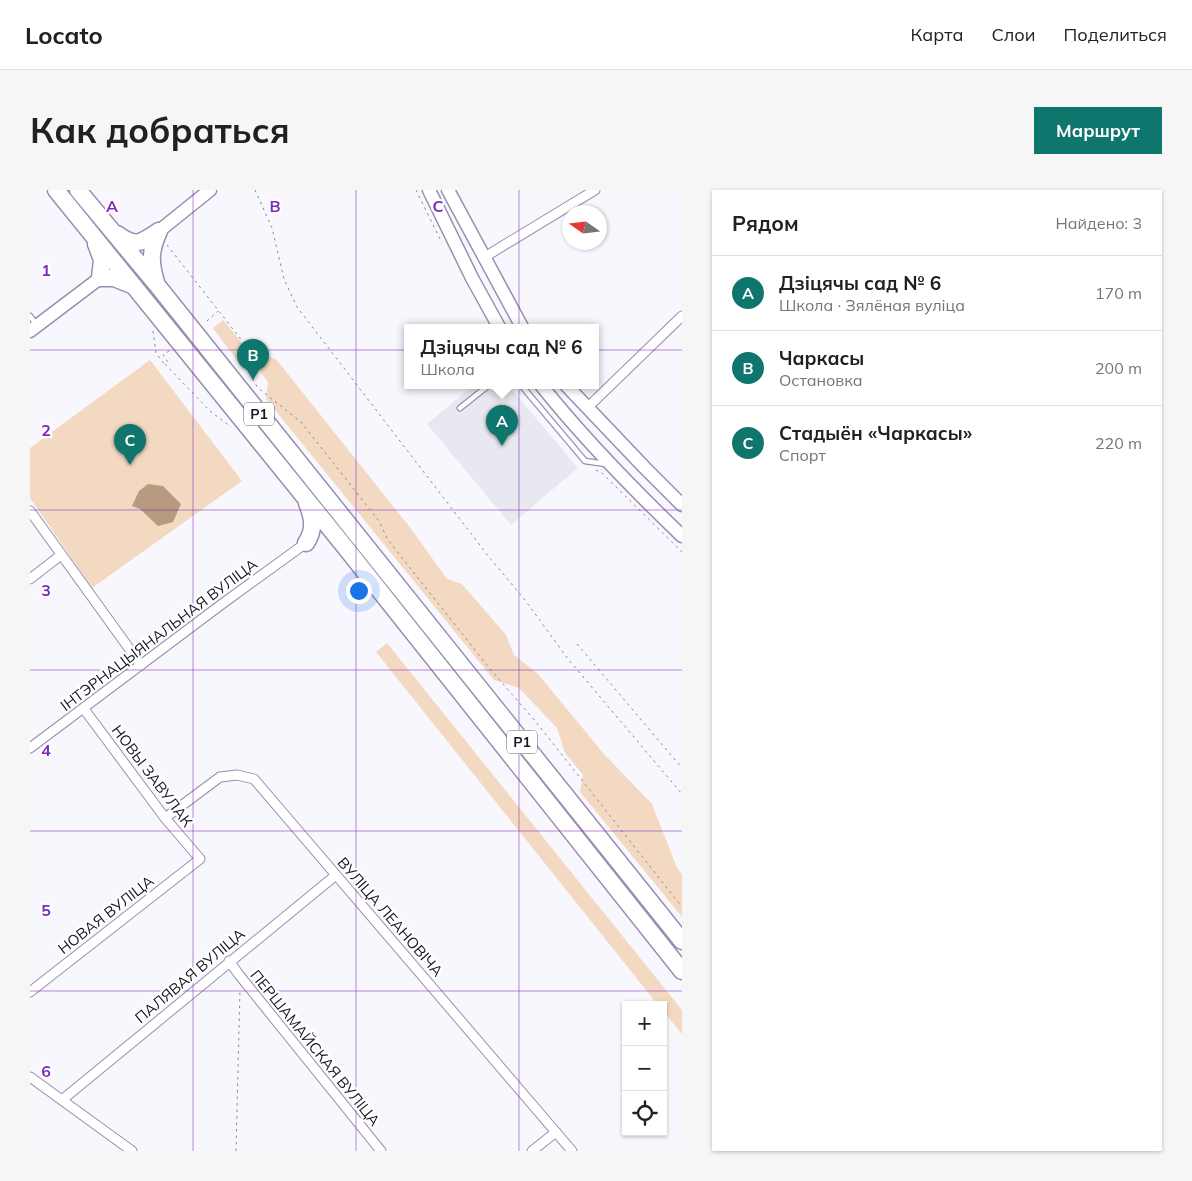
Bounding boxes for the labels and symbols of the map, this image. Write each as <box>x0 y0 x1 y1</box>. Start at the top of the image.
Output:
text: A <box>106 196 118 216</box>
text: B <box>269 196 281 216</box>
text: C <box>433 196 444 216</box>
north arrow <box>562 205 607 250</box>
text: 1 <box>41 260 51 280</box>
pin: B <box>237 339 269 380</box>
road number: Р1 <box>244 402 274 425</box>
pin: A <box>486 405 518 446</box>
text: 2 <box>41 420 51 440</box>
pin: C <box>114 424 146 465</box>
street label: ІНТЭРНАЦЫЯНАЛЬНАЯ ВУЛІЦА <box>57 554 261 715</box>
your location <box>346 578 372 604</box>
text: 3 <box>41 580 51 600</box>
street label: НОВЫ ЗАВУЛАК <box>108 721 197 831</box>
road number: Р1 <box>507 730 537 754</box>
text: 4 <box>41 740 51 760</box>
street label: ВУЛІЦА ЛЕАНОВІЧА <box>333 853 447 980</box>
street label: НОВАЯ ВУЛІЦА <box>54 871 157 958</box>
text: 5 <box>41 900 51 920</box>
street label: ПАЛЯВАЯ ВУЛІЦА <box>131 924 249 1027</box>
street label: ПЕРШАМАЙСКАЯ ВУЛІЦА <box>246 966 384 1130</box>
text: 6 <box>41 1061 51 1081</box>

